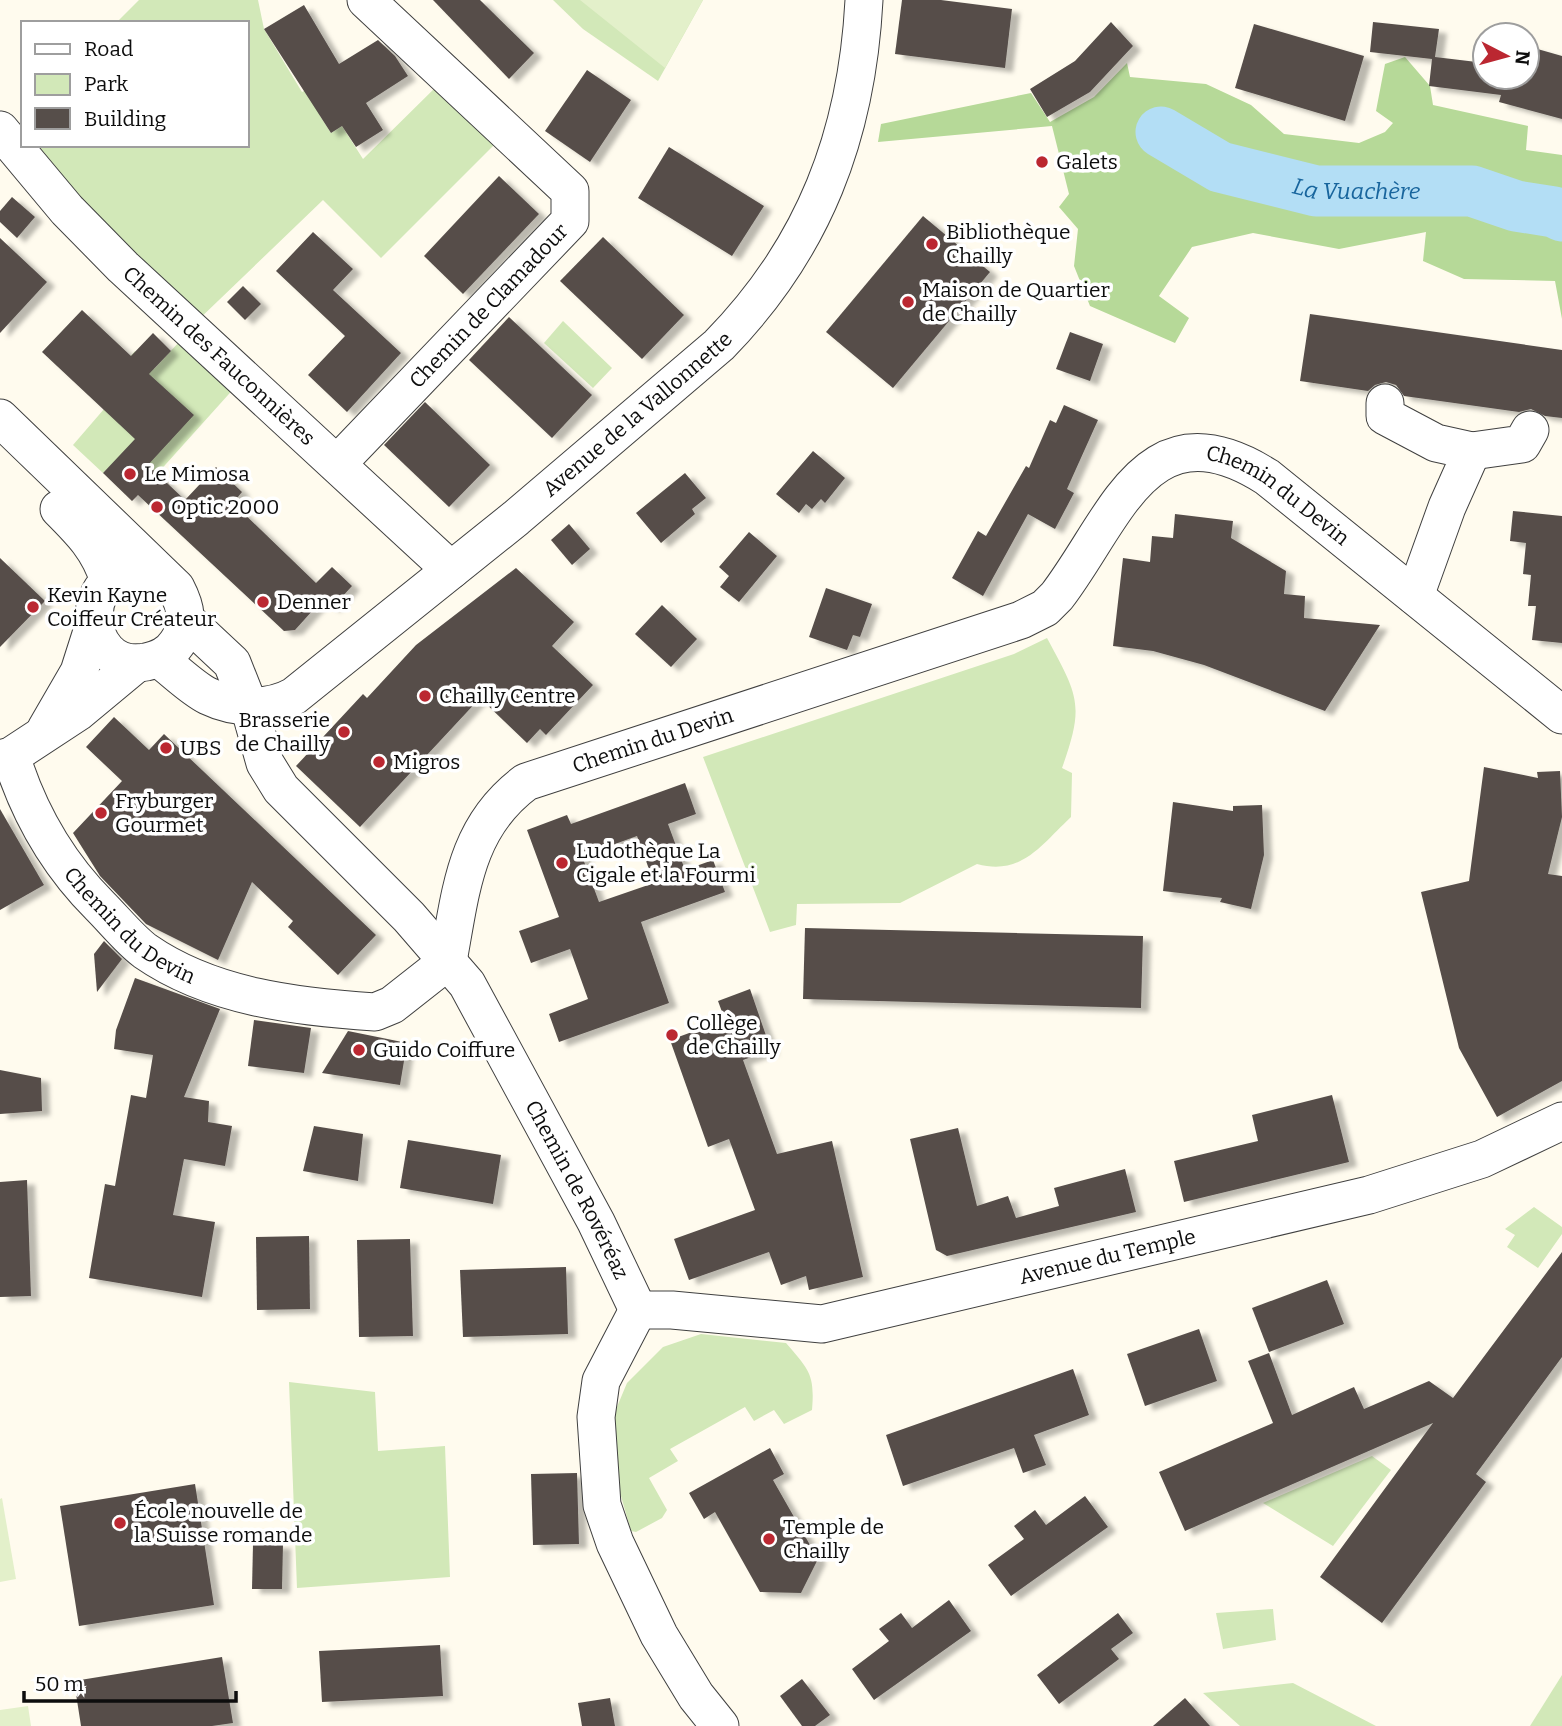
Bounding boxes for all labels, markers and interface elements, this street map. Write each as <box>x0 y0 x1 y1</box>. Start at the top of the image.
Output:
legend <box>21 21 248 147</box>
north arrow <box>1471 21 1541 91</box>
text: Road <box>84 36 133 62</box>
text: N <box>1510 49 1535 67</box>
text: Park <box>84 71 128 97</box>
text: Building <box>84 106 167 132</box>
place label: Galets <box>1056 149 1118 175</box>
marker: Galets <box>1034 154 1050 170</box>
water label: La Vuachère <box>1290 172 1421 205</box>
street label: Chemin de Clamadour <box>404 218 573 394</box>
place label: Bibliothèque Chailly <box>946 219 1071 269</box>
marker: Bibliothèque Chailly <box>924 236 940 252</box>
street label: Chemin des Fauconnières <box>118 261 321 451</box>
place label: Maison de Quartier de Chailly <box>922 277 1110 327</box>
marker: Maison de Quartier de Chailly <box>900 294 916 310</box>
street label: Avenue de la Vallonnette <box>538 326 738 502</box>
street label: Chemin du Devin <box>1204 440 1355 551</box>
place label: Le Mimosa <box>144 461 250 487</box>
marker: Le Mimosa <box>122 466 138 482</box>
place label: Optic 2000 <box>171 494 279 520</box>
marker: Optic 2000 <box>149 499 165 515</box>
place label: Kevin Kayne Coiffeur Créateur <box>47 582 216 632</box>
place label: Denner <box>277 589 351 615</box>
marker: Denner <box>255 594 271 610</box>
marker: Kevin Kayne Coiffeur Créateur <box>25 599 41 615</box>
place label: Chailly Centre <box>439 683 575 709</box>
marker: Chailly Centre <box>417 688 433 704</box>
street label: Chemin du Devin <box>569 702 736 779</box>
place label: Brasserie de Chailly <box>235 707 331 757</box>
marker: Brasserie de Chailly <box>336 724 352 740</box>
place label: UBS <box>180 735 222 761</box>
marker: UBS <box>158 740 174 756</box>
place label: Migros <box>393 749 460 775</box>
marker: Migros <box>371 754 387 770</box>
place label: Fryburger Gourmet <box>115 788 213 838</box>
marker: Fryburger Gourmet <box>93 805 109 821</box>
place label: Ludothèque La Cigale et la Fourmi <box>576 838 756 888</box>
marker: Ludothèque La Cigale et la Fourmi <box>554 855 570 871</box>
street label: Chemin du Devin <box>58 862 199 990</box>
place label: Collège de Chailly <box>686 1010 782 1060</box>
marker: Collège de Chailly <box>664 1027 680 1043</box>
place label: Guido Coiffure <box>373 1037 515 1063</box>
marker: Guido Coiffure <box>351 1042 367 1058</box>
street label: Chemin de Rovéréaz <box>519 1096 634 1284</box>
street label: Avenue du Temple <box>1017 1223 1198 1290</box>
place label: École nouvelle de la Suisse romande <box>134 1498 312 1548</box>
place label: Temple de Chailly <box>783 1514 884 1564</box>
marker: École nouvelle de la Suisse romande <box>112 1515 128 1531</box>
marker: Temple de Chailly <box>761 1531 777 1547</box>
scale bar <box>24 1660 236 1704</box>
text: 50 m <box>35 1671 84 1697</box>

